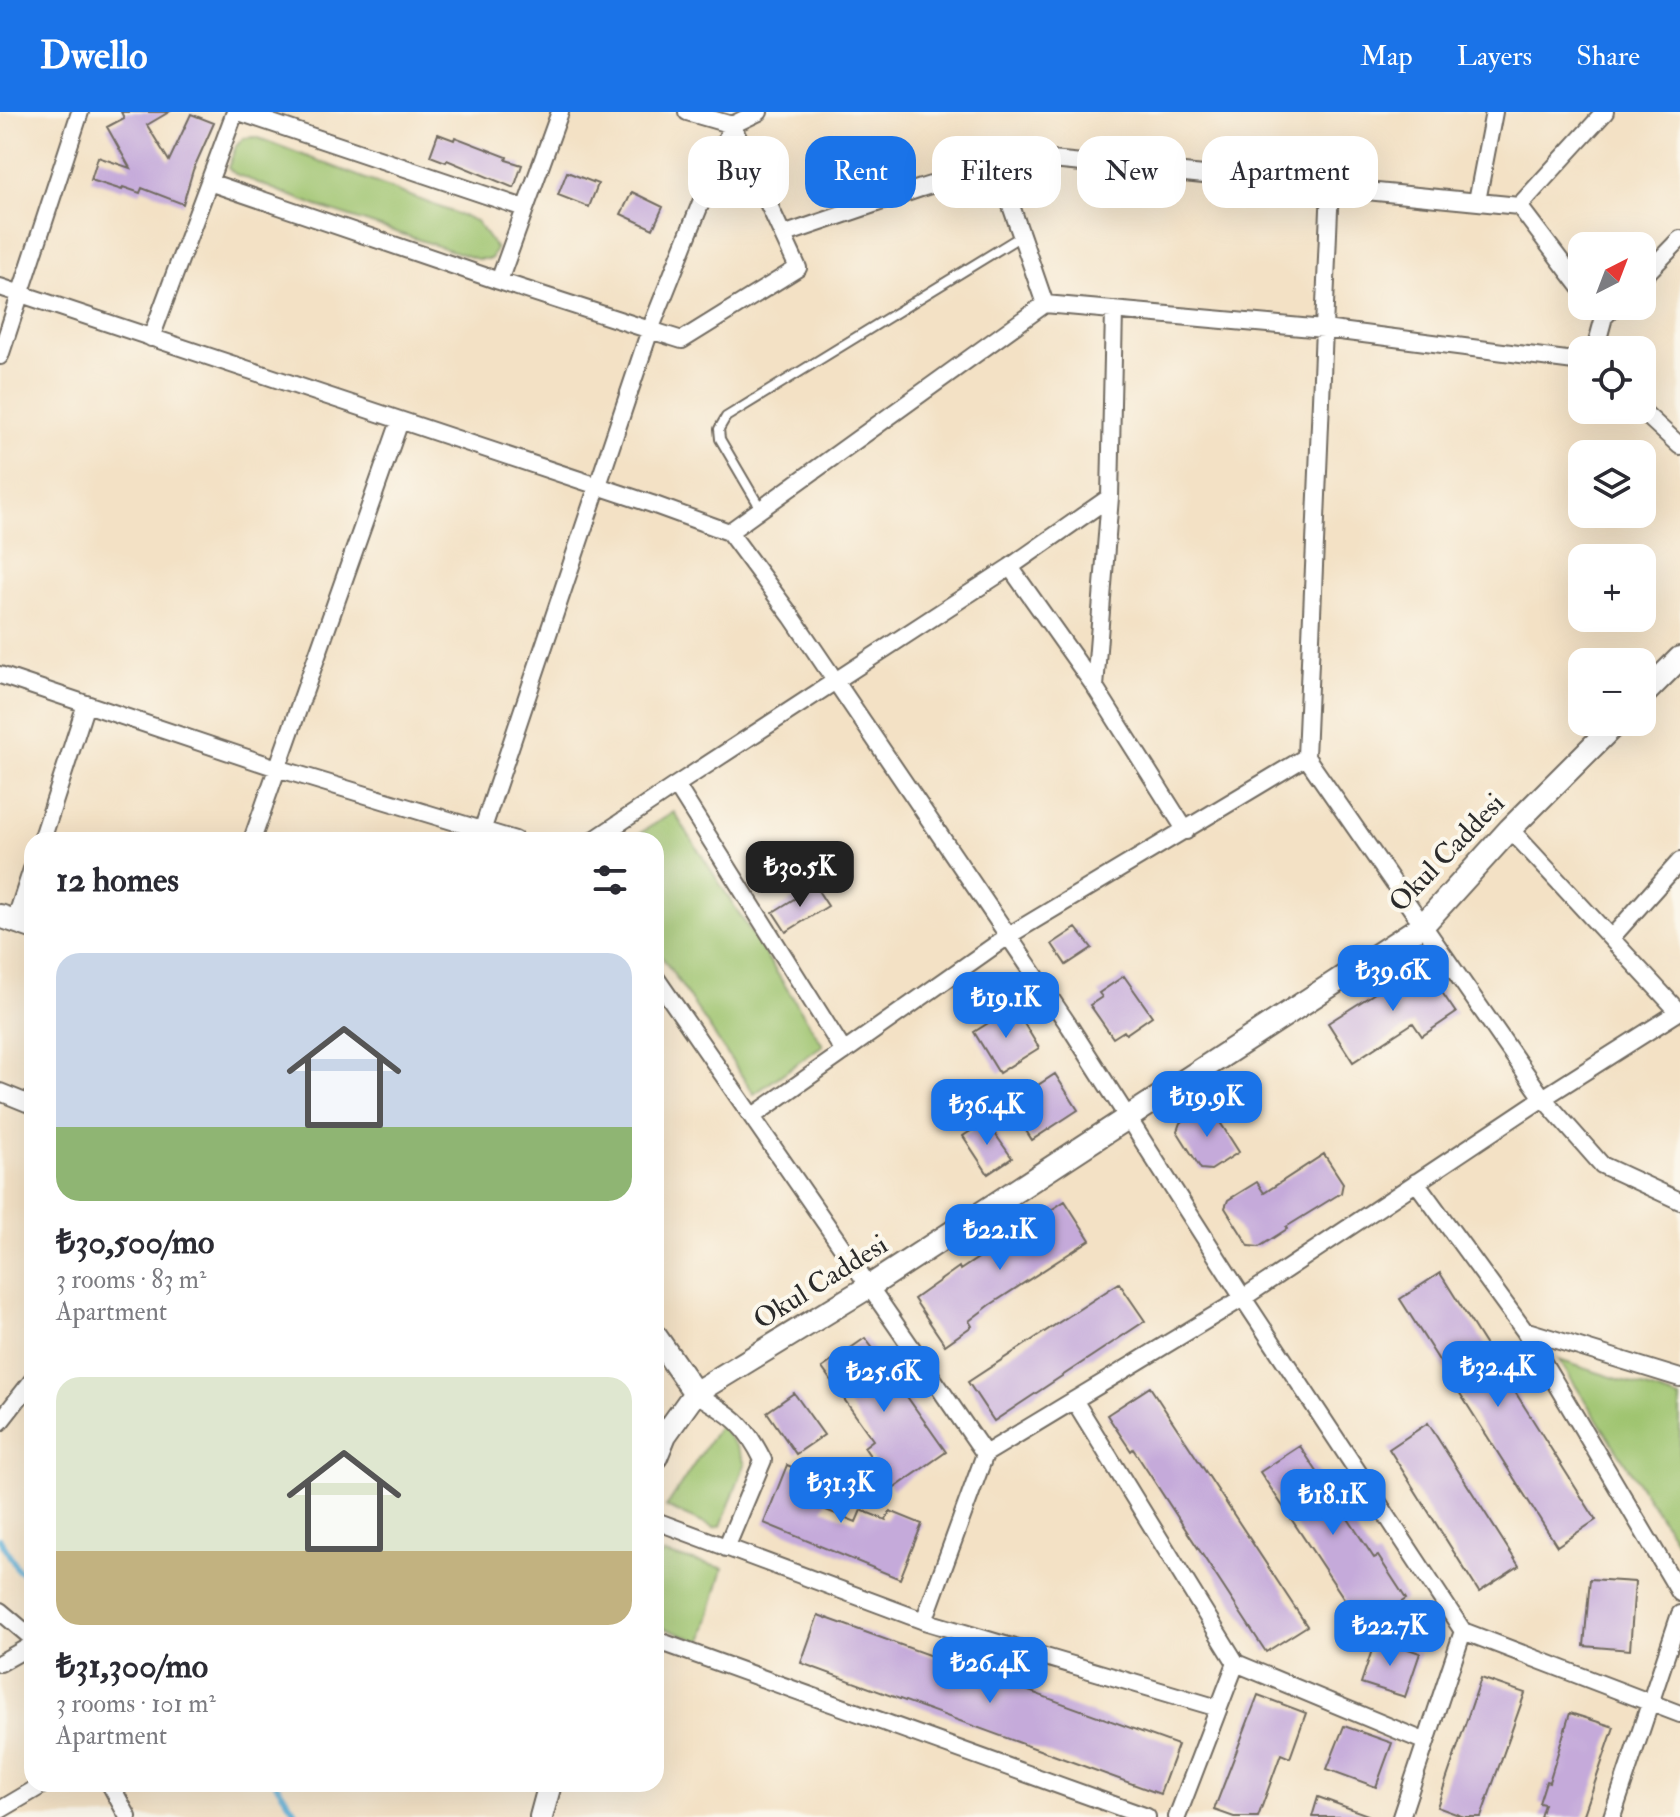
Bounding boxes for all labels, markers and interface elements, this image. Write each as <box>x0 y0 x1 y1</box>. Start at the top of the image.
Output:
text: Dwello <box>40 32 148 80</box>
text: Map <box>1360 39 1413 74</box>
text: Layers <box>1457 39 1532 74</box>
text: Share <box>1576 39 1640 74</box>
chip: Buy <box>688 136 789 208</box>
chip: Rent <box>805 136 916 208</box>
chip: Filters <box>932 136 1061 208</box>
chip: New <box>1077 136 1186 208</box>
chip: Apartment <box>1202 136 1378 208</box>
north arrow <box>1568 232 1656 320</box>
map controls <box>1568 232 1656 736</box>
button: locate <box>1568 336 1656 424</box>
button: layers <box>1568 440 1656 528</box>
button: + <box>1568 544 1656 632</box>
button: − <box>1568 648 1656 736</box>
street label: Okul Caddesi <box>1382 786 1512 920</box>
pin: ₺30.5K <box>735 841 865 909</box>
text: ₺30.5K <box>764 851 836 883</box>
icon: filters <box>588 858 632 902</box>
text: 12 homes <box>56 859 179 902</box>
pin: ₺39.6K <box>1328 945 1458 1013</box>
text: ₺39.6K <box>1356 955 1430 987</box>
pin: ₺19.1K <box>941 972 1071 1040</box>
text: ₺19.1K <box>971 982 1041 1014</box>
icon: home <box>272 1005 416 1149</box>
pin: ₺19.9K <box>1142 1071 1272 1139</box>
pin: ₺36.4K <box>922 1079 1052 1147</box>
text: ₺19.9K <box>1170 1081 1244 1113</box>
text: ₺36.4K <box>949 1089 1025 1121</box>
pin: ₺22.1K <box>935 1204 1065 1272</box>
text: ₺22.1K <box>963 1214 1037 1246</box>
text: ₺30,500/mo <box>56 1221 214 1264</box>
street label: Okul Caddesi <box>747 1227 894 1337</box>
text: 3 rooms · 83 m² <box>56 1264 206 1296</box>
text: Apartment <box>56 1296 167 1328</box>
pin: ₺32.4K <box>1433 1341 1563 1409</box>
pin: ₺25.6K <box>819 1346 949 1414</box>
text: ₺32.4K <box>1460 1351 1536 1383</box>
text: ₺25.6K <box>846 1356 922 1388</box>
icon: home <box>272 1429 416 1573</box>
pin: ₺31.3K <box>776 1457 906 1525</box>
text: ₺31.3K <box>807 1467 875 1499</box>
pin: ₺18.1K <box>1268 1469 1398 1537</box>
text: ₺18.1K <box>1299 1479 1367 1511</box>
pin: ₺22.7K <box>1325 1600 1455 1668</box>
text: ₺22.7K <box>1352 1610 1428 1642</box>
pin: ₺26.4K <box>925 1637 1055 1705</box>
text: ₺31,300/mo <box>56 1645 208 1688</box>
text: ₺26.4K <box>951 1647 1029 1679</box>
text: 3 rooms · 101 m² <box>56 1688 216 1720</box>
text: Apartment <box>56 1720 167 1752</box>

